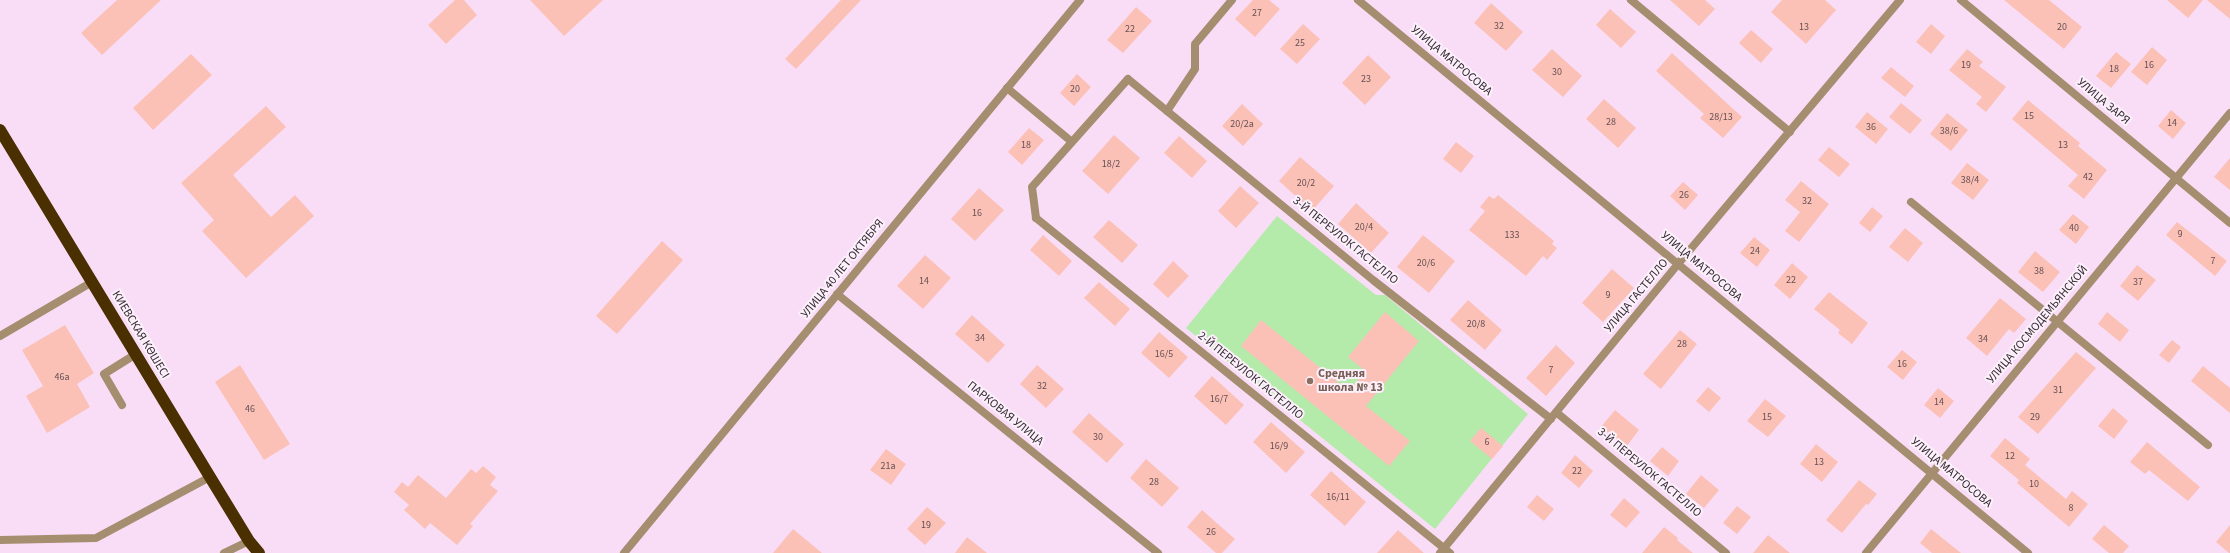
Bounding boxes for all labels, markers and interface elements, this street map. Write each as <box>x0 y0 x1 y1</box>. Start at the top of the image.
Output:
house number: 27 <box>1252 8 1262 20</box>
house number: 32 <box>1494 21 1504 33</box>
house number: 13 <box>1799 22 1809 34</box>
house number: 20 <box>2057 22 2067 34</box>
street label: УЛИЦА МАТРОСОВА <box>1408 23 1494 99</box>
house number: 22 <box>1125 24 1135 36</box>
house number: 25 <box>1295 38 1305 50</box>
house number: 19 <box>1961 60 1971 72</box>
house number: 16 <box>2144 60 2154 72</box>
house number: 18 <box>2109 64 2119 76</box>
house number: 30 <box>1552 67 1562 79</box>
house number: 23 <box>1361 74 1371 86</box>
street label: УЛИЦА ЗАРЯ <box>2074 76 2132 128</box>
house number: 20 <box>1070 84 1080 96</box>
house number: 15 <box>2024 111 2034 123</box>
house number: 28/13 <box>1709 112 1733 124</box>
house number: 28 <box>1606 117 1616 129</box>
house number: 14 <box>2167 118 2177 130</box>
house number: 20/2а <box>1230 119 1254 131</box>
house number: 36 <box>1866 122 1876 134</box>
house number: 38/6 <box>1940 126 1958 138</box>
house number: 18 <box>1021 140 1031 152</box>
house number: 13 <box>2058 140 2068 152</box>
house number: 18/2 <box>1102 159 1120 171</box>
house number: 42 <box>2083 172 2093 184</box>
house number: 38/4 <box>1961 175 1979 187</box>
house number: 20/2 <box>1297 178 1315 190</box>
house number: 26 <box>1679 190 1689 202</box>
street label: 3-Й ПЕРЕУЛОК ГАСТЕЛЛО <box>1289 194 1401 288</box>
house number: 32 <box>1802 196 1812 208</box>
house number: 16 <box>972 208 982 220</box>
street label: УЛИЦА 40 ЛЕТ ОКТЯБРЯ <box>799 217 887 321</box>
house number: 20/4 <box>1355 222 1373 234</box>
house number: 40 <box>2069 223 2079 235</box>
street label: УЛИЦА МАТРОСОВА <box>1658 229 1744 305</box>
house number: 9 <box>2178 229 2182 241</box>
house number: 133 <box>1505 230 1519 242</box>
house number: 24 <box>1750 246 1760 258</box>
street label: УЛИЦА ГАСТЕЛЛО <box>1602 256 1672 336</box>
house number: 7 <box>2211 256 2215 268</box>
house number: 20/6 <box>1417 258 1435 270</box>
street label: УЛИЦА КОСМОДЕМЬЯНСКОЙ <box>1985 263 2091 387</box>
house number: 38 <box>2034 266 2044 278</box>
house number: 22 <box>1786 275 1796 287</box>
house number: 14 <box>919 276 929 288</box>
house number: 37 <box>2133 277 2143 289</box>
street label: КИЕВСКАЯ КӨШЕСІ <box>108 289 172 381</box>
house number: 9 <box>1606 290 1610 302</box>
house number: 20/8 <box>1467 319 1485 331</box>
street label: 2-Й ПЕРЕУЛОК ГАСТЕЛЛО <box>1194 329 1306 423</box>
house number: 34 <box>975 333 985 345</box>
house number: 34 <box>1978 334 1988 346</box>
house number: 28 <box>1677 339 1687 351</box>
house number: 16/5 <box>1155 349 1173 361</box>
house number: 16 <box>1897 359 1907 371</box>
house number: 7 <box>1549 365 1553 377</box>
place label: Средняя школа № 13 <box>1318 367 1383 395</box>
house number: 46а <box>55 372 69 384</box>
marker: Средняя школа № 13 <box>1305 376 1315 386</box>
street label: ПАРКОВАЯ УЛИЦА <box>964 379 1046 449</box>
house number: 32 <box>1037 381 1047 393</box>
house number: 31 <box>2053 385 2063 397</box>
house number: 16/7 <box>1210 394 1228 406</box>
house number: 14 <box>1934 397 1944 409</box>
house number: 46 <box>245 404 255 416</box>
house number: 15 <box>1762 412 1772 424</box>
house number: 29 <box>2030 412 2040 424</box>
street label: 3-Й ПЕРЕУЛОК ГАСТЕЛЛО <box>1594 425 1704 521</box>
house number: 30 <box>1093 432 1103 444</box>
street label: УЛИЦА МАТРОСОВА <box>1908 435 1994 511</box>
house number: 6 <box>1485 437 1489 449</box>
house number: 16/9 <box>1270 441 1288 453</box>
house number: 12 <box>2005 451 2015 463</box>
house number: 13 <box>1814 457 1824 469</box>
house number: 21а <box>881 461 895 473</box>
house number: 22 <box>1572 466 1582 478</box>
house number: 28 <box>1149 477 1159 489</box>
house number: 10 <box>2029 479 2039 491</box>
house number: 16/11 <box>1326 492 1350 504</box>
house number: 8 <box>2069 503 2073 515</box>
house number: 19 <box>921 520 931 532</box>
house number: 26 <box>1206 527 1216 539</box>

